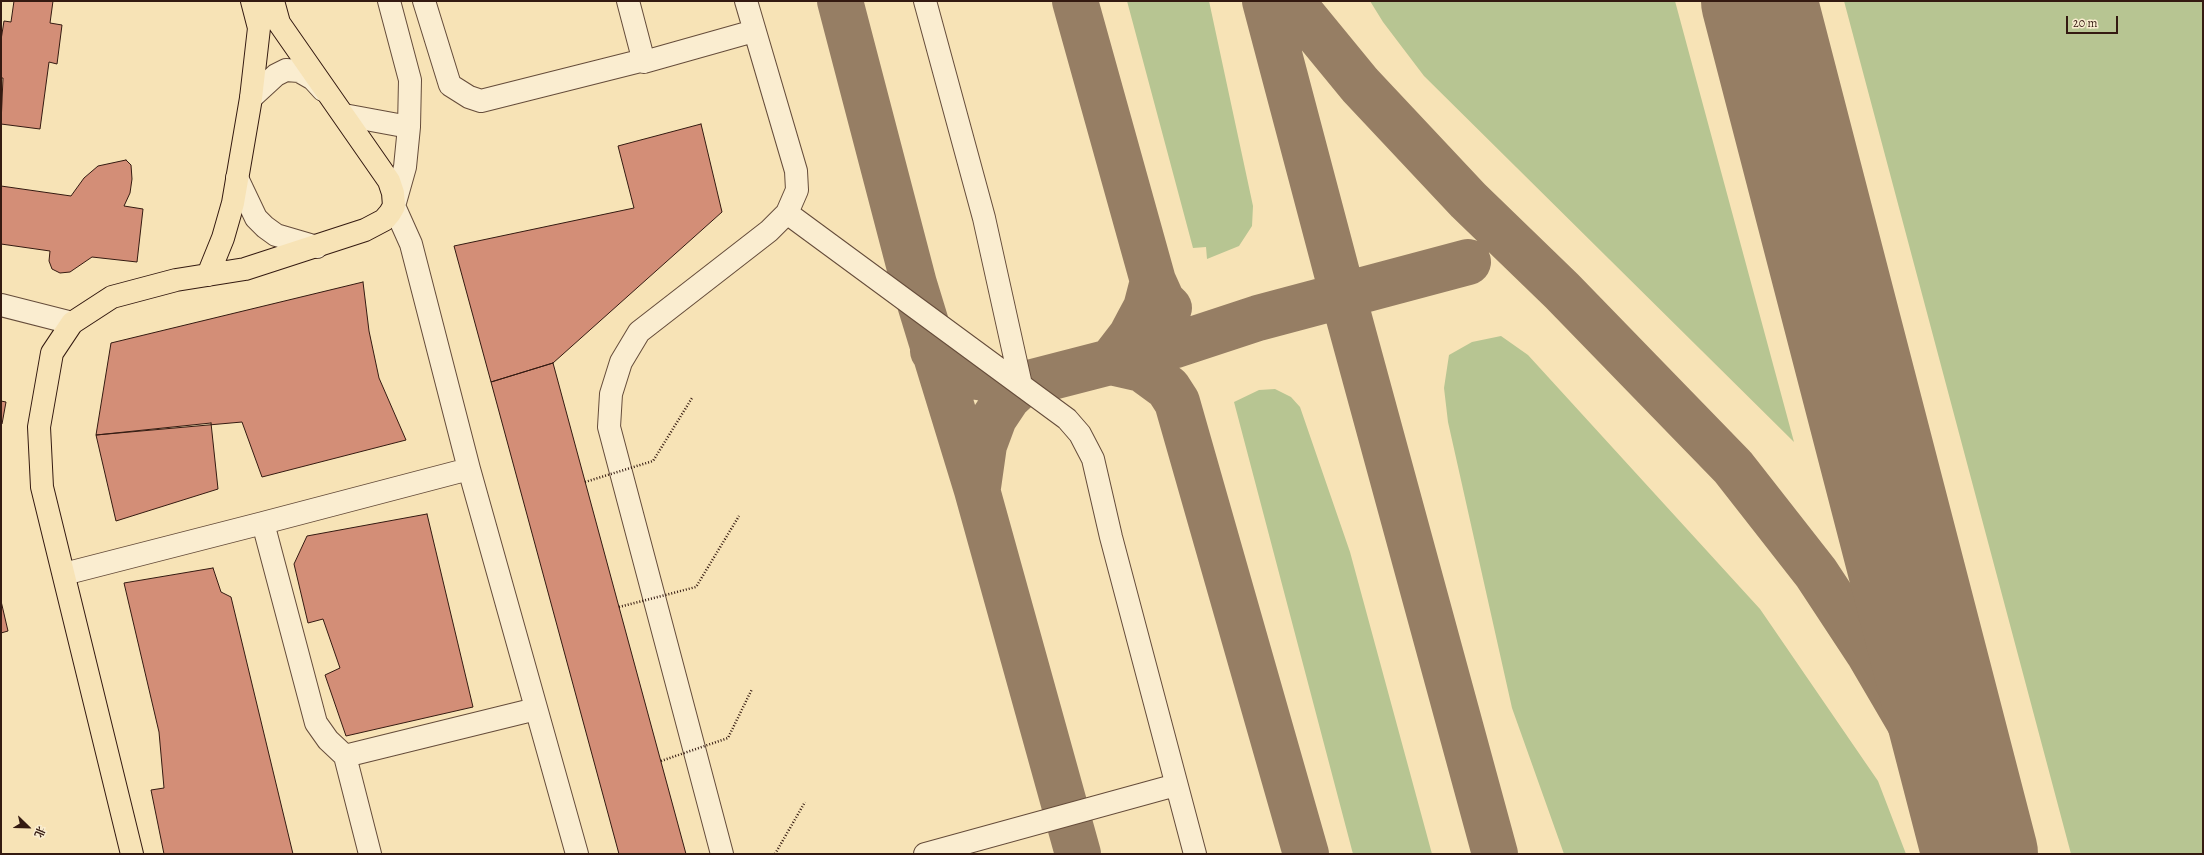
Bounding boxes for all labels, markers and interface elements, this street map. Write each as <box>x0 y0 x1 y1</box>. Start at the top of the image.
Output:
scale bar <box>2068 8 2120 34</box>
text: 20 m <box>2073 15 2097 31</box>
north arrow <box>8 807 48 847</box>
text: 北 <box>30 824 49 840</box>

